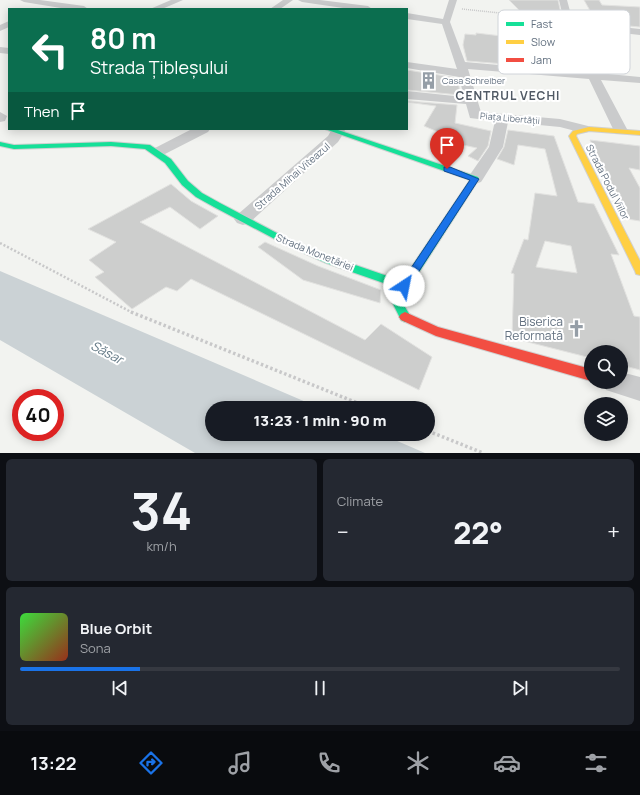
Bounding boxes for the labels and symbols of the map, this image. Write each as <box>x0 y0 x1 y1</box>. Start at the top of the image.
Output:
legend <box>498 10 630 74</box>
text: Fast <box>531 16 553 31</box>
text: Slow <box>531 34 556 49</box>
text: Jam <box>531 52 552 67</box>
building icon: Casa Schreiber <box>419 70 439 90</box>
place label: Casa Schreiber <box>442 74 506 87</box>
district label: CENTRUL VECHI <box>456 87 560 104</box>
street label: Piața Libertății <box>480 109 540 127</box>
pin <box>430 128 464 169</box>
street label: Strada Mihai Viteazul <box>251 139 333 213</box>
street label: Strada Podul Viilor <box>583 142 633 223</box>
street label: Strada Monetăriei <box>274 230 356 274</box>
position arrow <box>383 265 425 307</box>
place label: Biserica Reformată <box>505 313 563 344</box>
church icon: Biserica Reformată <box>566 318 586 338</box>
water label: Săsar <box>88 336 128 369</box>
speed limit sign: 40 <box>12 389 64 441</box>

